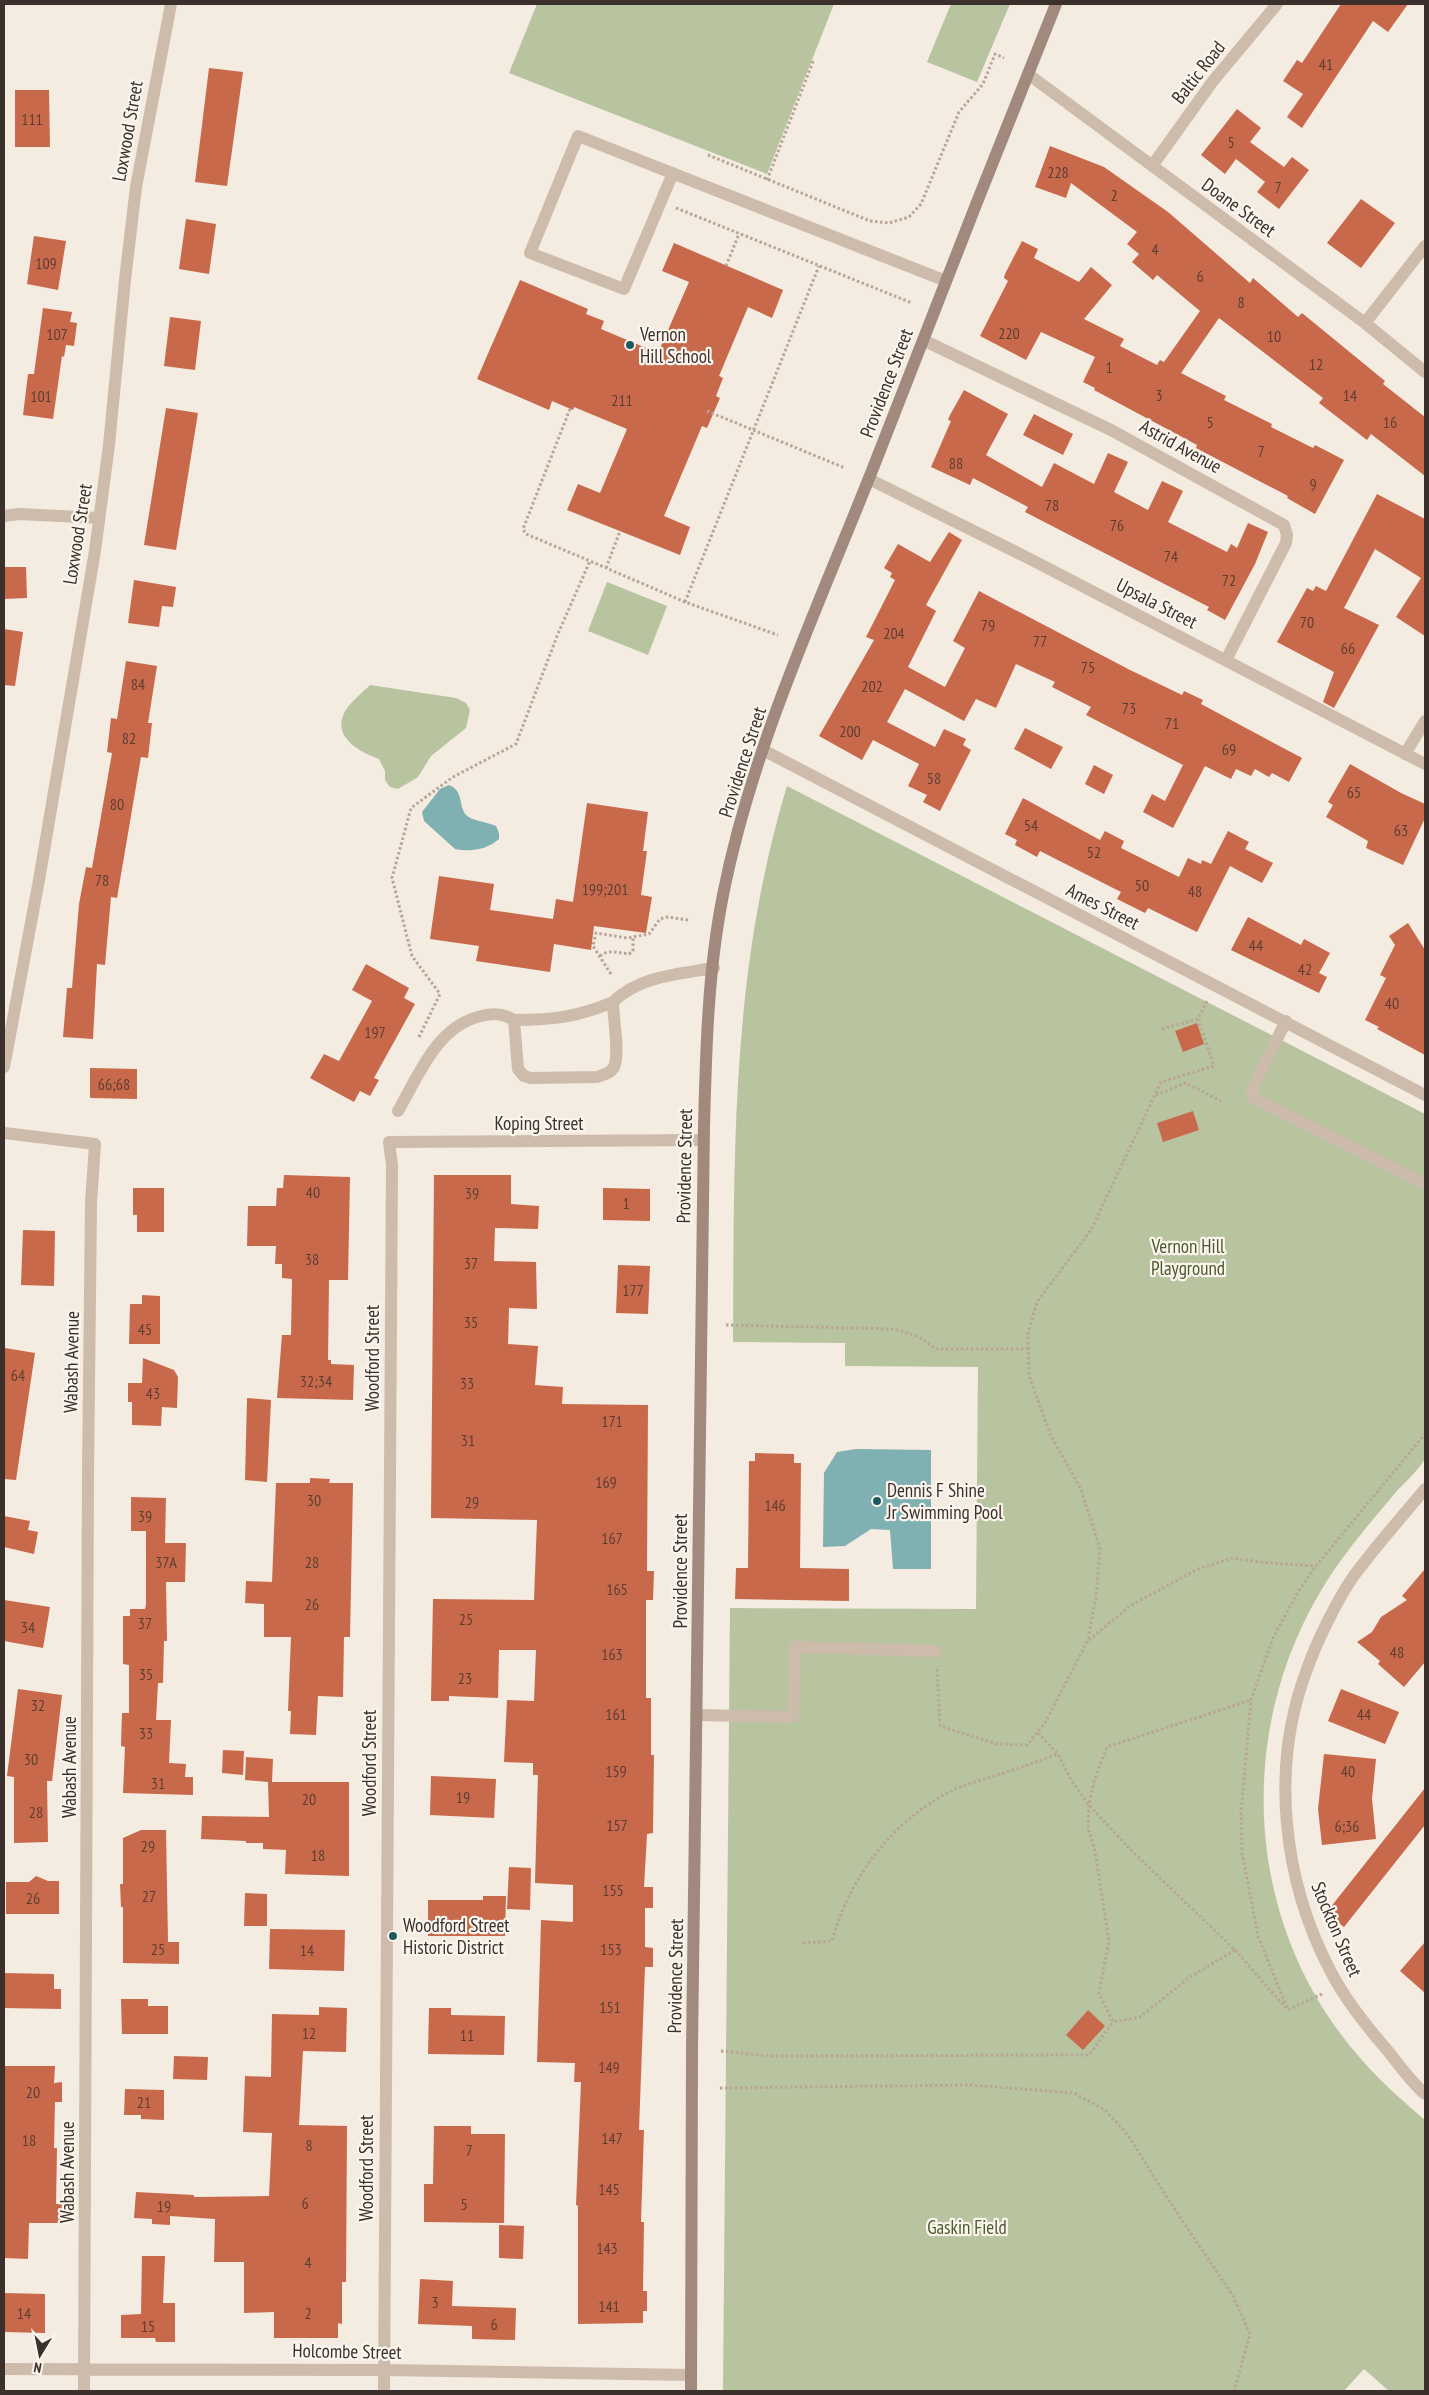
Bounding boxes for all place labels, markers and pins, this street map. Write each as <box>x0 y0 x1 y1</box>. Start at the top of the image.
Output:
place label: Vernon Hill School <box>639 322 712 368</box>
marker: Vernon Hill School <box>624 339 636 351</box>
place label: Dennis F Shine Jr Swimming Pool <box>886 1478 1003 1524</box>
marker: Dennis F Shine Jr Swimming Pool <box>871 1495 883 1507</box>
place label: Woodford Street Historic District <box>403 1913 510 1959</box>
marker: Woodford Street Historic District <box>387 1930 399 1942</box>

